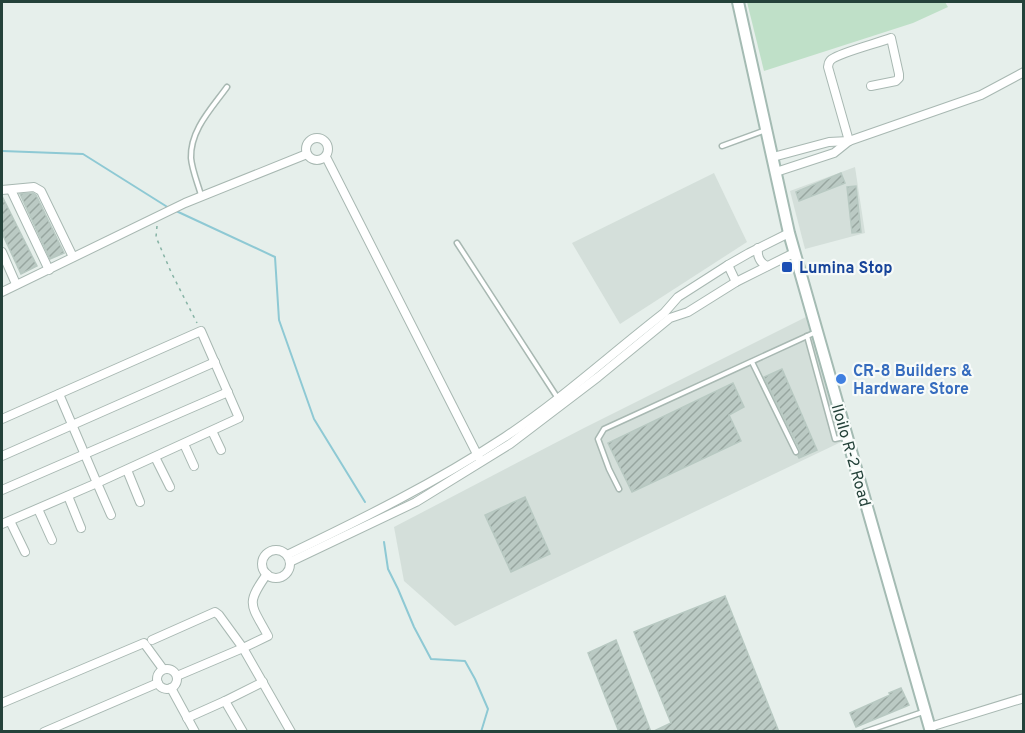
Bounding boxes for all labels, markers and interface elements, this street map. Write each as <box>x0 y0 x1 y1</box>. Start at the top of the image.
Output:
place label: Lumina Stop <box>799 259 893 279</box>
marker: Lumina Stop <box>780 260 794 274</box>
place label: CR-8 Builders & Hardware Store <box>853 362 972 400</box>
marker: CR-8 Builders & Hardware Store <box>834 372 848 386</box>
street label: Iloilo R-2 Road <box>826 402 874 509</box>

